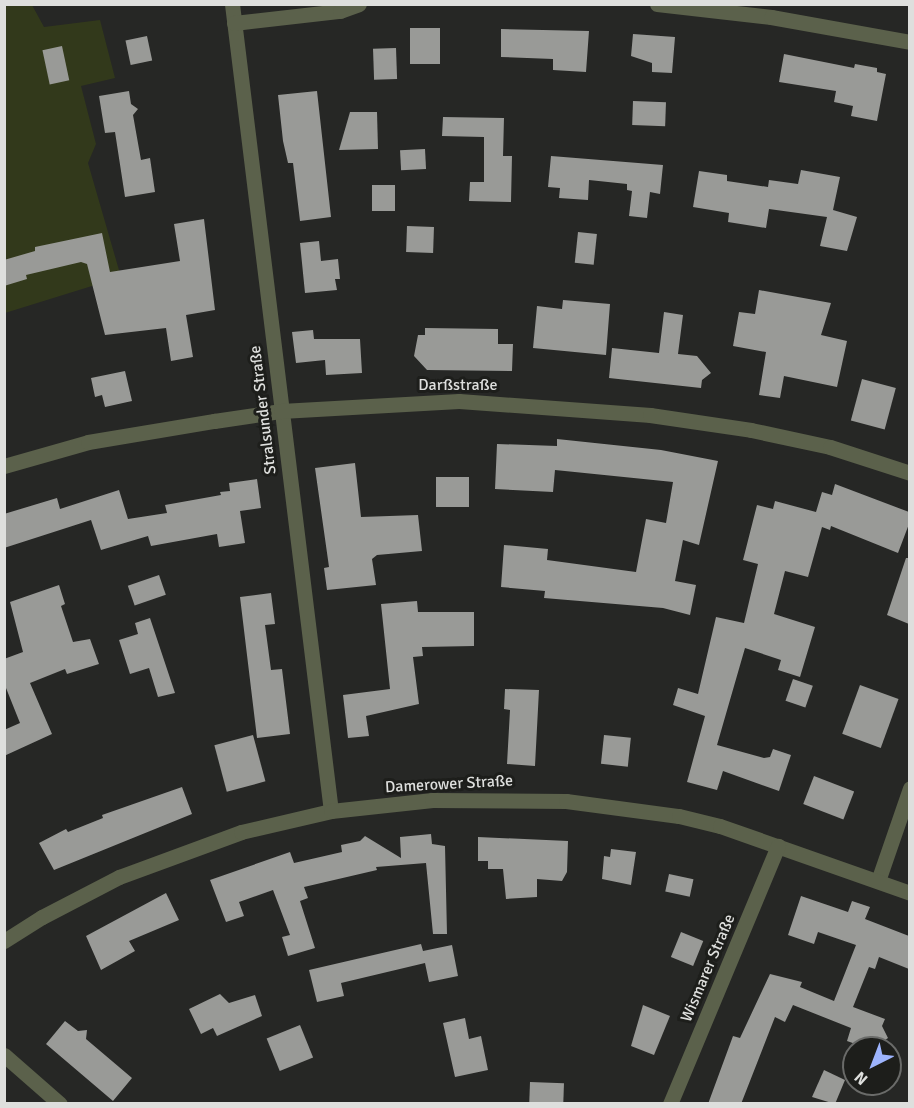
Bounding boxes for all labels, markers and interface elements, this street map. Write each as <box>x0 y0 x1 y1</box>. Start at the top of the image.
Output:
street label: Stralsunder Straße <box>246 344 280 476</box>
street label: Darßstraße <box>418 375 498 395</box>
street label: Damerower Straße <box>385 771 513 797</box>
street label: Wismarer Straße <box>677 911 739 1025</box>
north arrow <box>842 1036 902 1096</box>
text: N <box>850 1067 872 1089</box>

